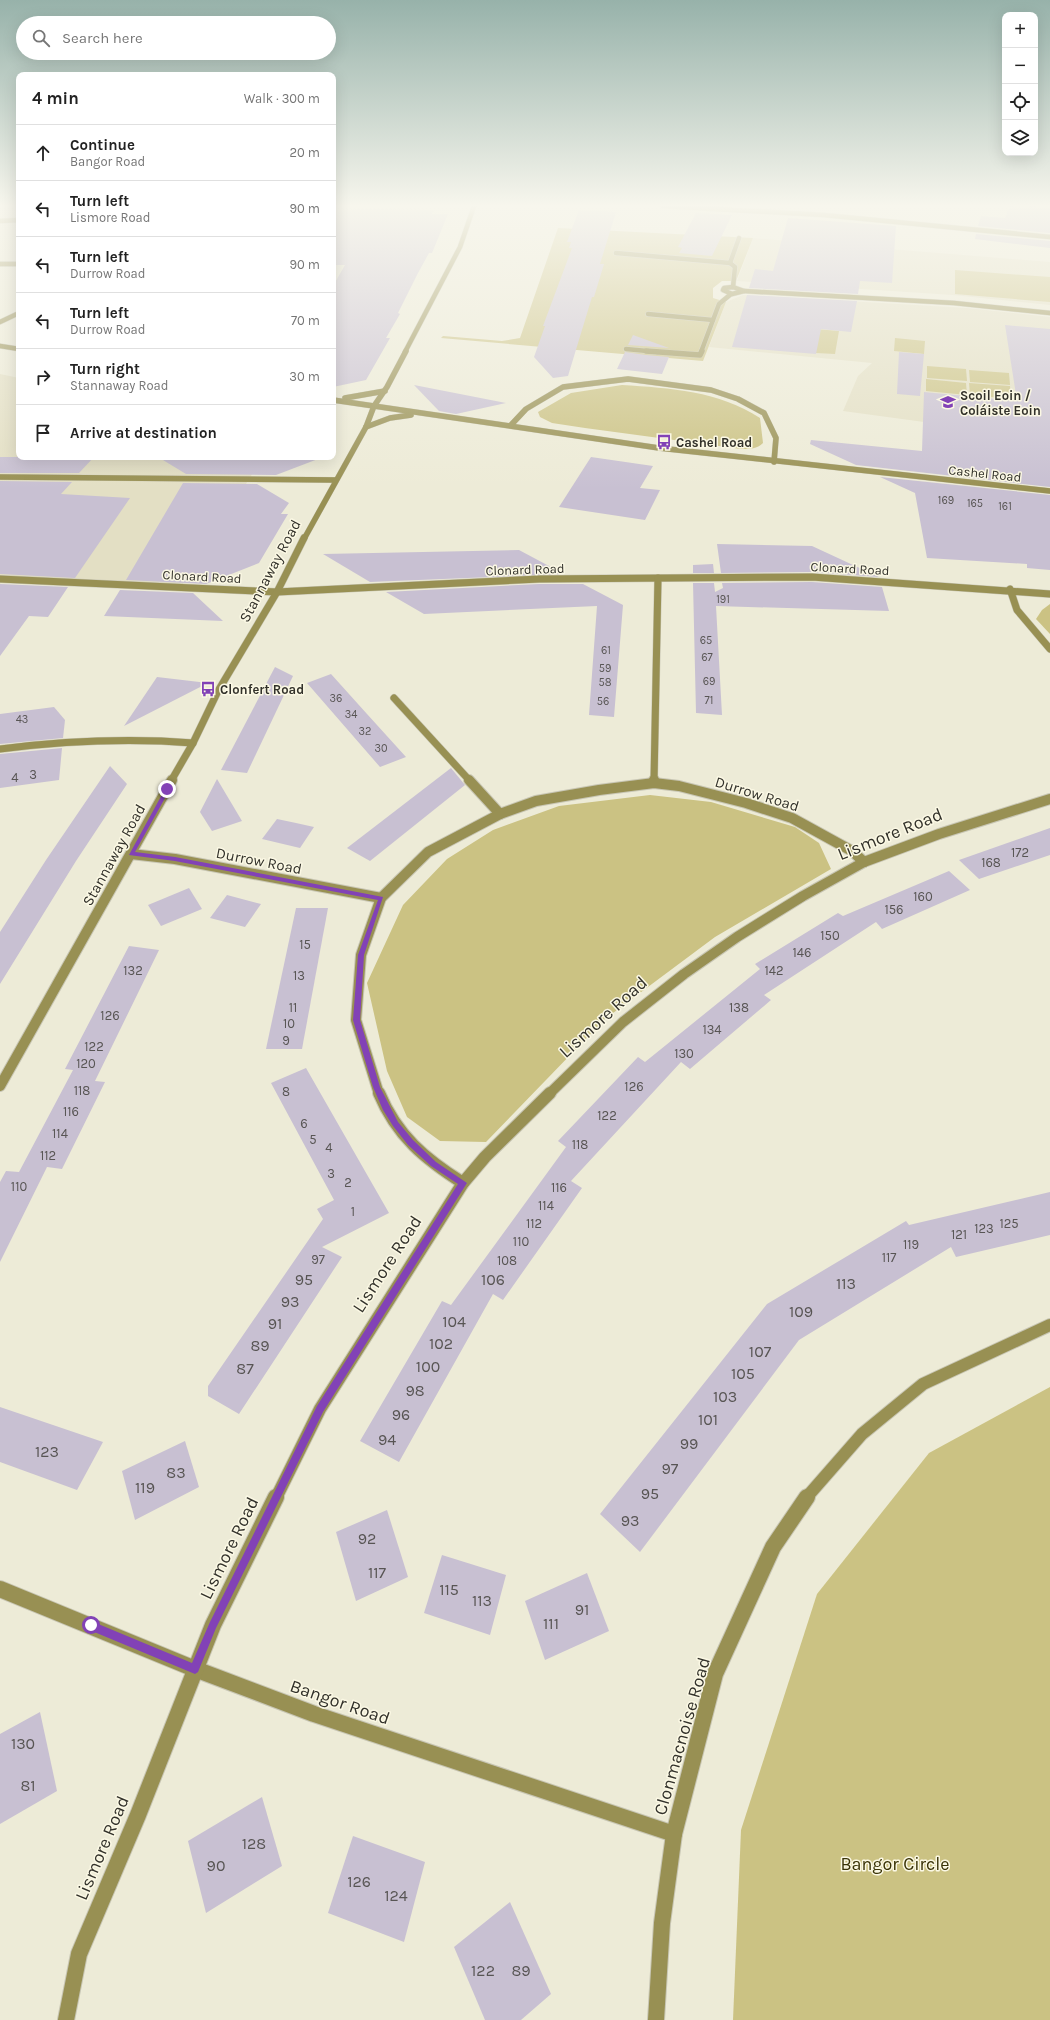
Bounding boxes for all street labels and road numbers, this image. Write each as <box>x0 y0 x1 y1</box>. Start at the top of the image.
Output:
street label: Cashel Road <box>948 462 1022 485</box>
street label: Stannaway Road <box>235 517 305 625</box>
street label: Clonard Road <box>810 559 890 578</box>
street label: Clonard Road <box>485 561 565 578</box>
street label: Clonard Road <box>162 567 242 586</box>
street label: Durrow Road <box>713 773 801 815</box>
street label: Stannaway Road <box>79 801 149 909</box>
street label: Lismore Road <box>834 803 946 865</box>
street label: Durrow Road <box>215 844 303 878</box>
street label: Lismore Road <box>554 972 652 1062</box>
street label: Lismore Road <box>347 1211 427 1317</box>
street label: Lismore Road <box>195 1493 263 1603</box>
street label: Clonmacnoise Road <box>649 1654 715 1818</box>
street label: Bangor Road <box>287 1675 393 1729</box>
street label: Lismore Road <box>70 1792 134 1904</box>

